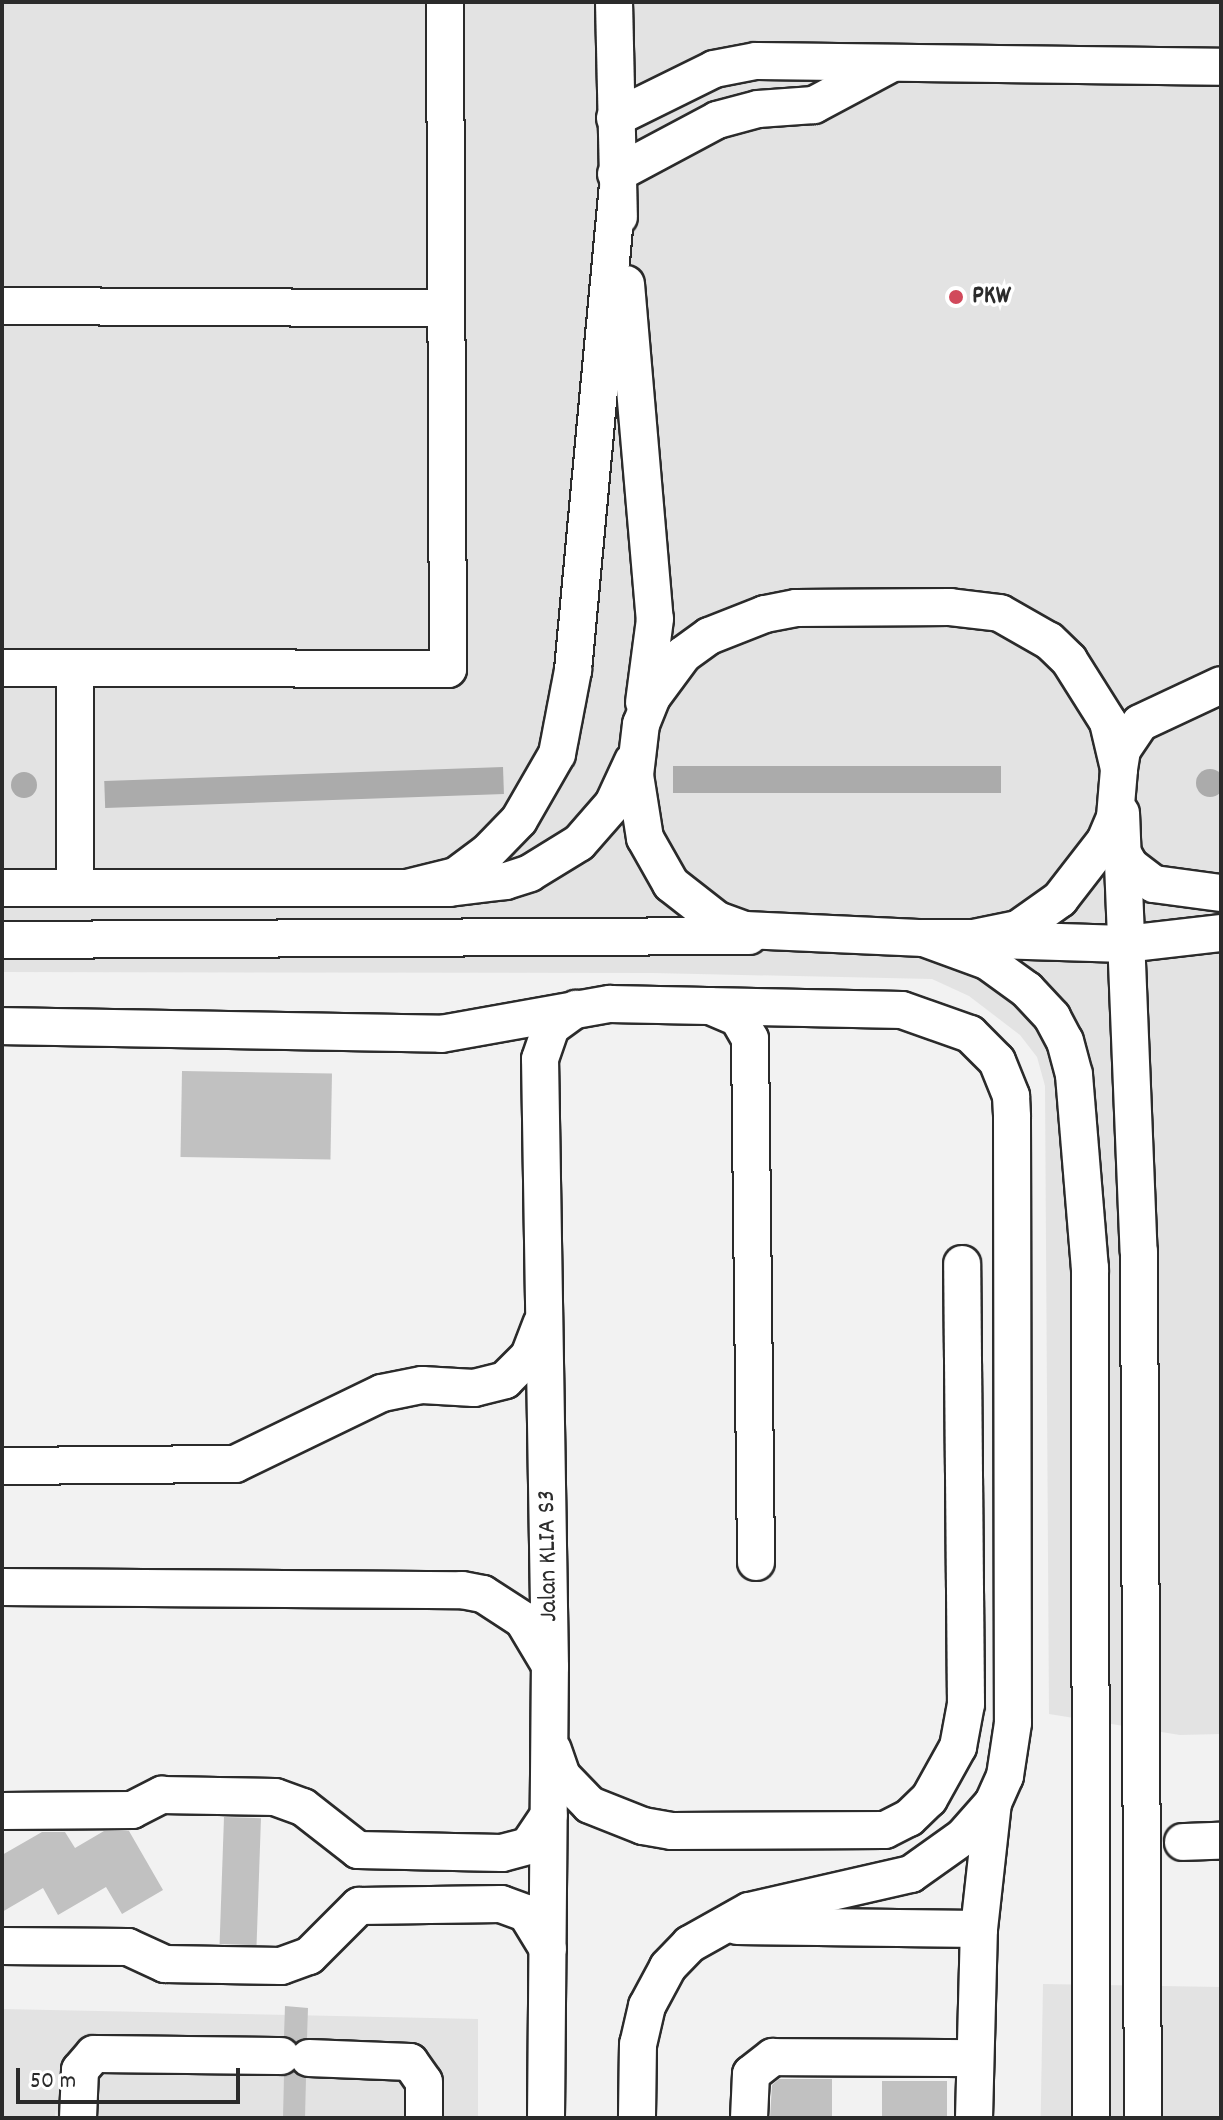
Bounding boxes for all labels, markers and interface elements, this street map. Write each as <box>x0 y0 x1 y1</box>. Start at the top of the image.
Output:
place label: PKW <box>972 281 1011 313</box>
marker: PKW <box>947 288 965 306</box>
street label: Jalan KLIA S3 <box>532 1490 566 1622</box>
scale bar <box>20 2052 244 2102</box>
text: 50 m <box>30 2065 76 2099</box>

